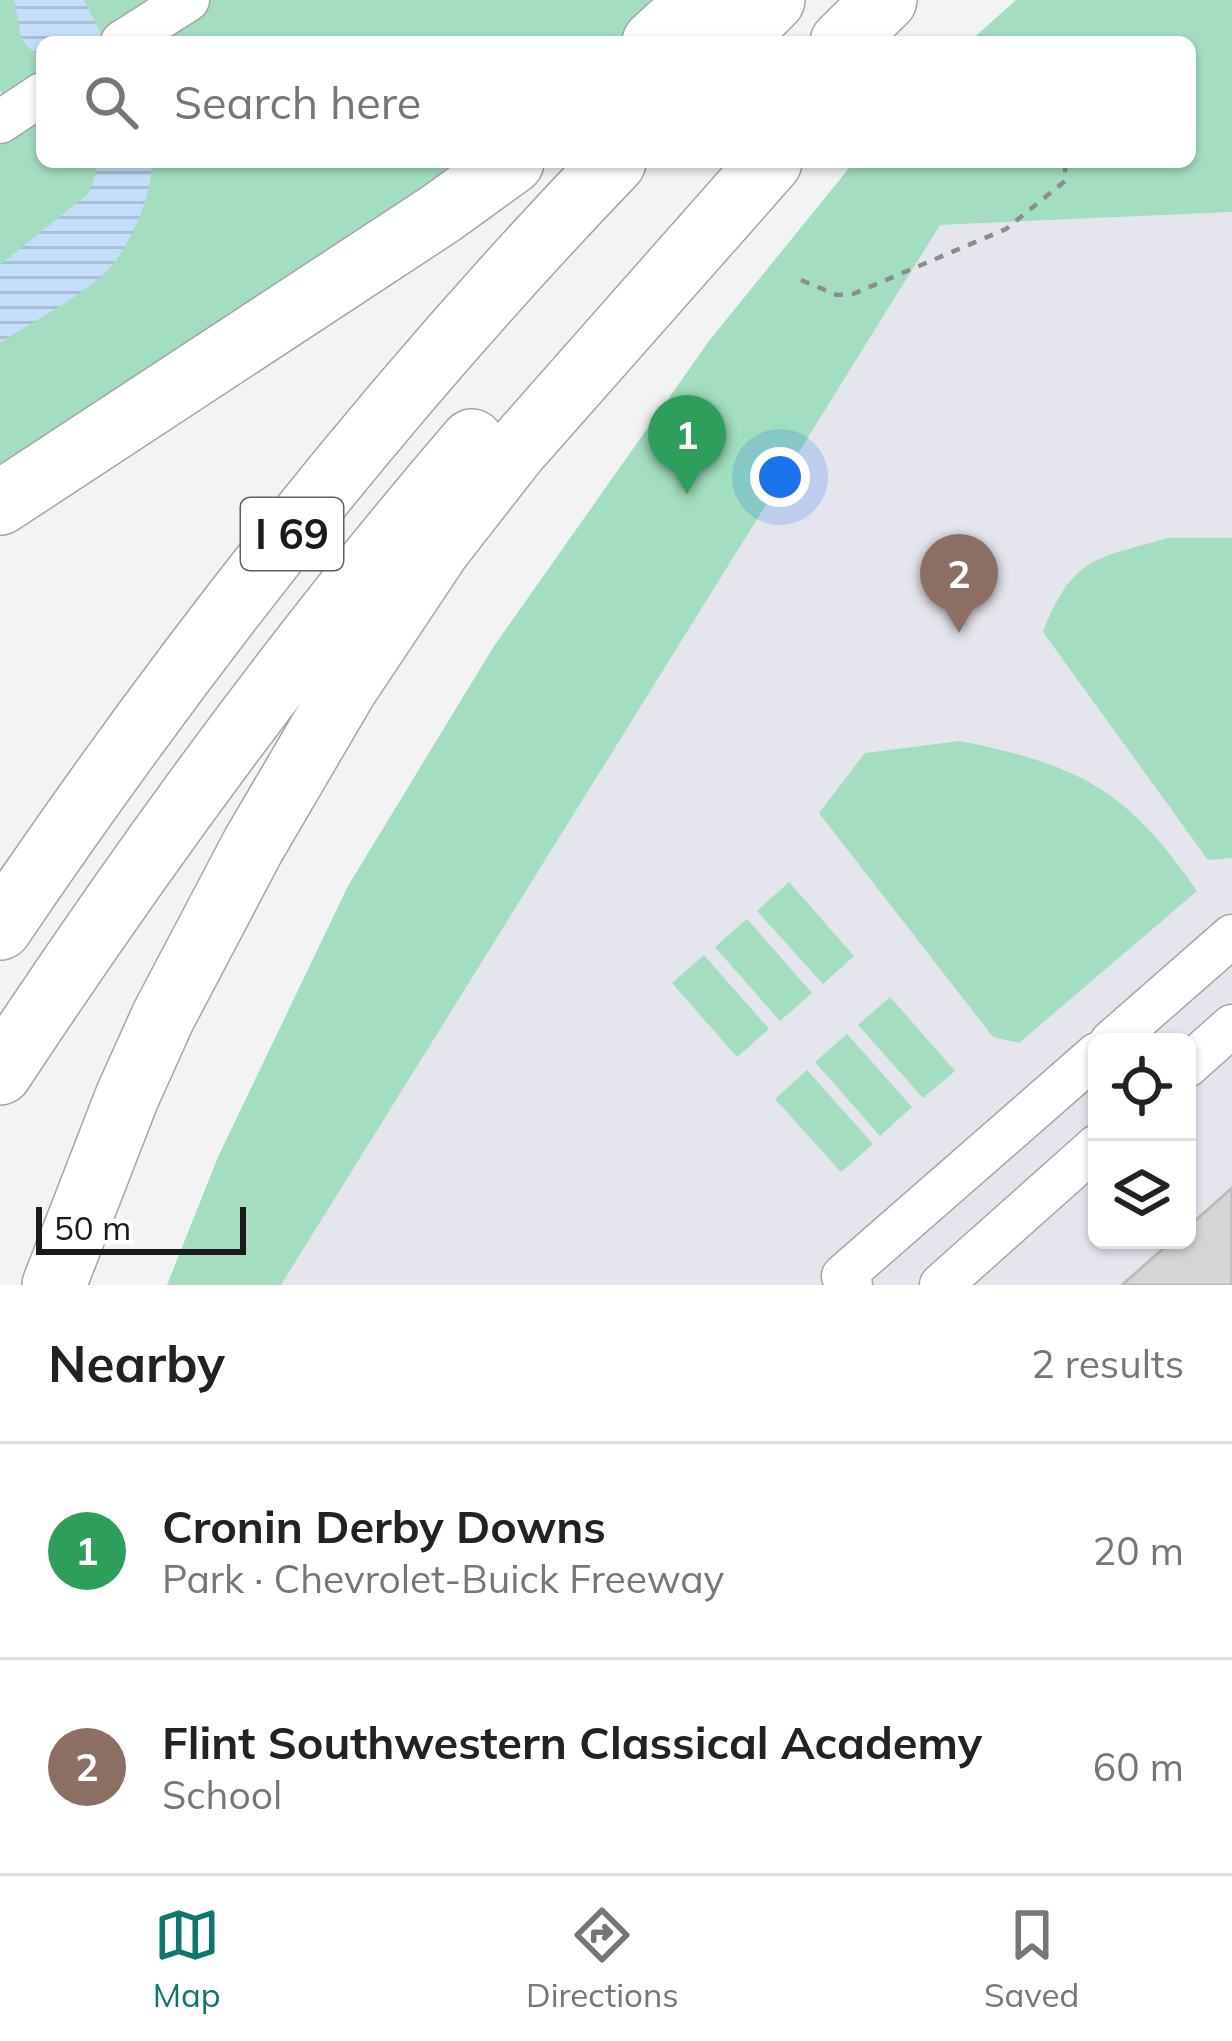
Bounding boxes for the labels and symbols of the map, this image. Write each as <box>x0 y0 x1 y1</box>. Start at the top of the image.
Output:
pin: 1 <box>648 395 726 494</box>
your location <box>750 447 810 507</box>
road number: I 69 <box>241 498 343 570</box>
pin: 2 <box>920 534 998 633</box>
scale bar <box>36 1201 246 1254</box>

